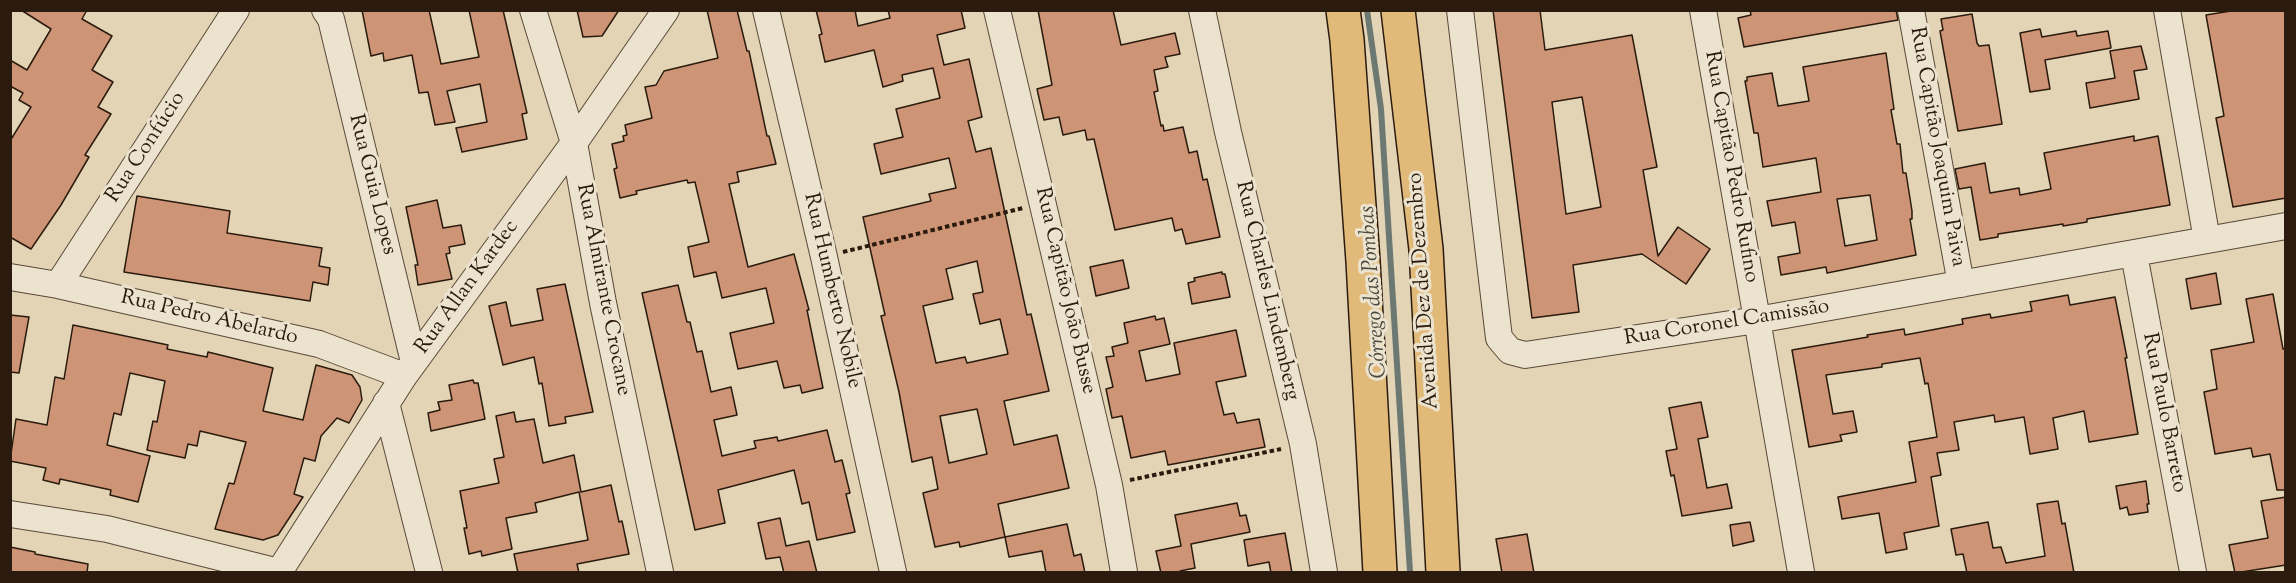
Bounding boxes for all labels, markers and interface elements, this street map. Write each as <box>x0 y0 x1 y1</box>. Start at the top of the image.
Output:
street label: Rua Capitão Joaquim Paiva <box>1902 25 1970 269</box>
street label: Rua Capitão Pedro Rufino <box>1697 49 1763 285</box>
street label: Rua Confúcio <box>102 88 192 208</box>
street label: Rua Guia Lopes <box>341 112 401 258</box>
street label: Avenida Dez de Dezembro <box>1404 172 1446 410</box>
street label: Rua Charles Lindemberg <box>1229 179 1303 403</box>
street label: Rua Almirante Crocane <box>569 182 635 398</box>
street label: Rua Capitão João Busse <box>1028 185 1100 397</box>
street label: Rua Humberto Nobile <box>796 191 866 391</box>
water label: Córrego das Pombas <box>1356 205 1394 379</box>
street label: Rua Allan Kardec <box>411 216 525 360</box>
street label: Rua Pedro Abelardo <box>118 286 300 352</box>
street label: Rua Coronel Camissão <box>1623 295 1831 353</box>
street label: Rua Paulo Barreto <box>2135 331 2191 495</box>

